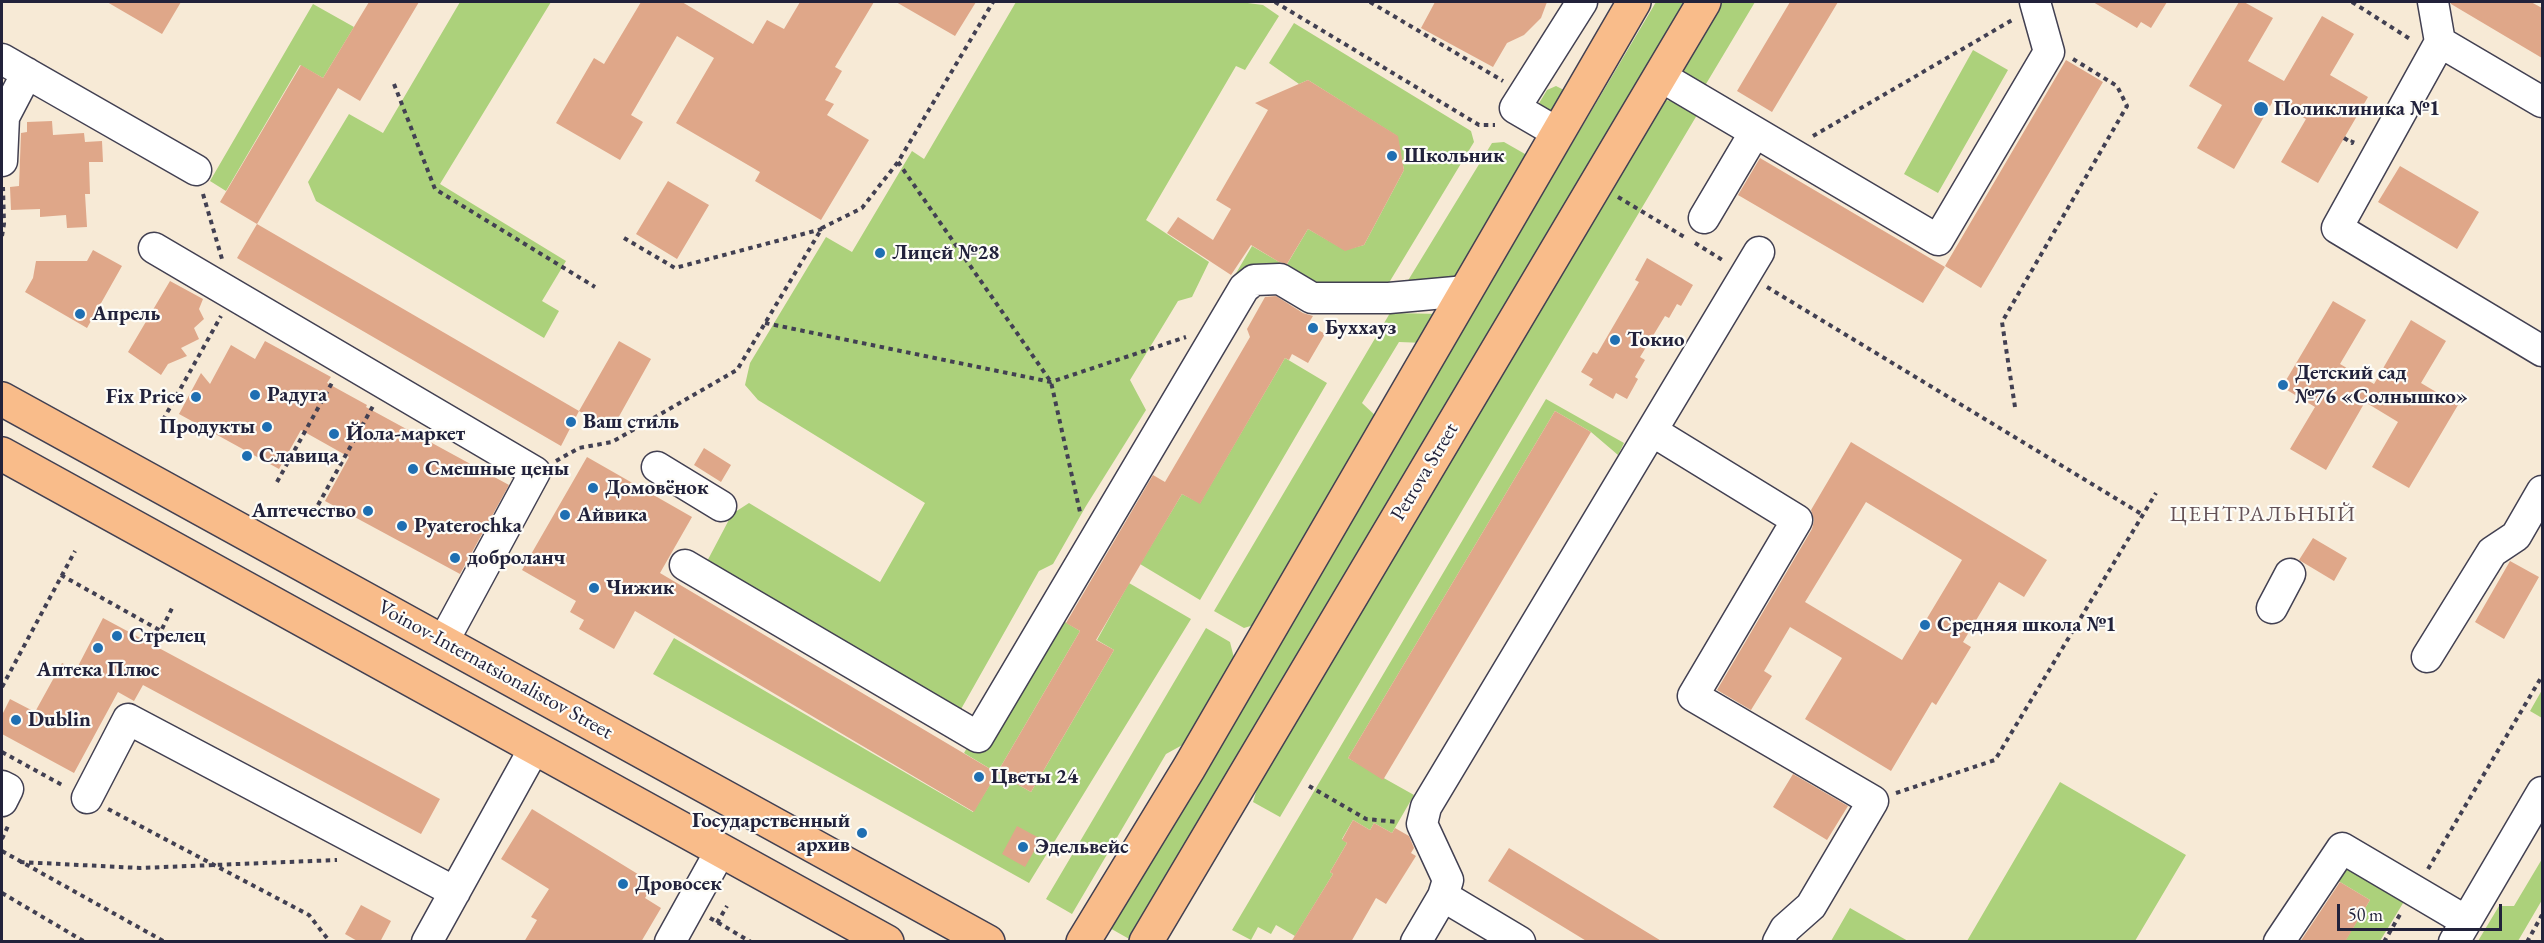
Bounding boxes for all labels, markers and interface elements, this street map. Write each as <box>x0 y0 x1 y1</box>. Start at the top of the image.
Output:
place label: Поликлиника №1 <box>2274 96 2440 122</box>
marker: Поликлиника №1 <box>2252 100 2270 118</box>
place label: Школьник <box>1404 143 1505 169</box>
marker: Школьник <box>1385 149 1399 163</box>
place label: Лицей №28 <box>892 240 999 266</box>
marker: Лицей №28 <box>873 246 887 260</box>
place label: Апрель <box>92 301 160 327</box>
marker: Апрель <box>73 307 87 321</box>
place label: Буххауз <box>1325 315 1396 341</box>
marker: Буххауз <box>1306 321 1320 335</box>
place label: Токио <box>1627 327 1685 353</box>
marker: Токио <box>1608 333 1622 347</box>
place label: Детский сад №76 «Солнышко» <box>2295 360 2468 410</box>
marker: Детский сад №76 «Солнышко» <box>2276 378 2290 392</box>
place label: Радуга <box>267 382 327 408</box>
place label: Fix Price <box>106 384 184 410</box>
marker: Радуга <box>248 388 262 402</box>
marker: Fix Price <box>189 390 203 404</box>
place label: Ваш стиль <box>583 409 679 435</box>
place label: Продукты <box>160 414 255 440</box>
marker: Ваш стиль <box>564 415 578 429</box>
street label: Petrova Street <box>1386 418 1464 526</box>
marker: Продукты <box>260 420 274 434</box>
place label: Йола-маркет <box>346 421 465 447</box>
marker: Йола-маркет <box>327 427 341 441</box>
place label: Славица <box>259 443 339 469</box>
marker: Славица <box>240 449 254 463</box>
place label: Смешные цены <box>425 456 569 482</box>
marker: Смешные цены <box>406 462 420 476</box>
place label: Домовёнок <box>605 475 709 501</box>
marker: Домовёнок <box>586 481 600 495</box>
place label: Аптечество <box>251 498 356 524</box>
place label: Айвика <box>577 502 647 528</box>
district label: ЦЕНТРАЛЬНЫЙ <box>2170 502 2356 528</box>
marker: Аптечество <box>361 504 375 518</box>
marker: Айвика <box>558 508 572 522</box>
place label: Pyaterochka <box>414 513 522 539</box>
marker: Pyaterochka <box>395 519 409 533</box>
place label: доброланч <box>467 545 565 571</box>
marker: доброланч <box>448 551 462 565</box>
place label: Чижик <box>606 575 674 601</box>
marker: Чижик <box>587 581 601 595</box>
street label: Voinov-Internatsionalistov Street <box>373 595 617 745</box>
place label: Средняя школа №1 <box>1937 612 2116 638</box>
marker: Средняя школа №1 <box>1918 618 1932 632</box>
place label: Стрелец <box>129 623 206 649</box>
marker: Стрелец <box>110 629 124 643</box>
marker: Аптека Плюс <box>91 641 105 655</box>
place label: Аптека Плюс <box>37 657 159 683</box>
place label: Dublin <box>28 707 91 733</box>
marker: Dublin <box>9 713 23 727</box>
place label: Цветы 24 <box>991 764 1078 790</box>
marker: Цветы 24 <box>972 770 986 784</box>
place label: Государственный архив <box>692 808 850 858</box>
marker: Государственный архив <box>855 826 869 840</box>
place label: Эдельвейс <box>1035 834 1129 860</box>
marker: Эдельвейс <box>1016 840 1030 854</box>
place label: Дровосек <box>635 871 722 897</box>
marker: Дровосек <box>616 877 630 891</box>
scale bar <box>2340 892 2505 930</box>
text: 50 m <box>2348 903 2383 926</box>

